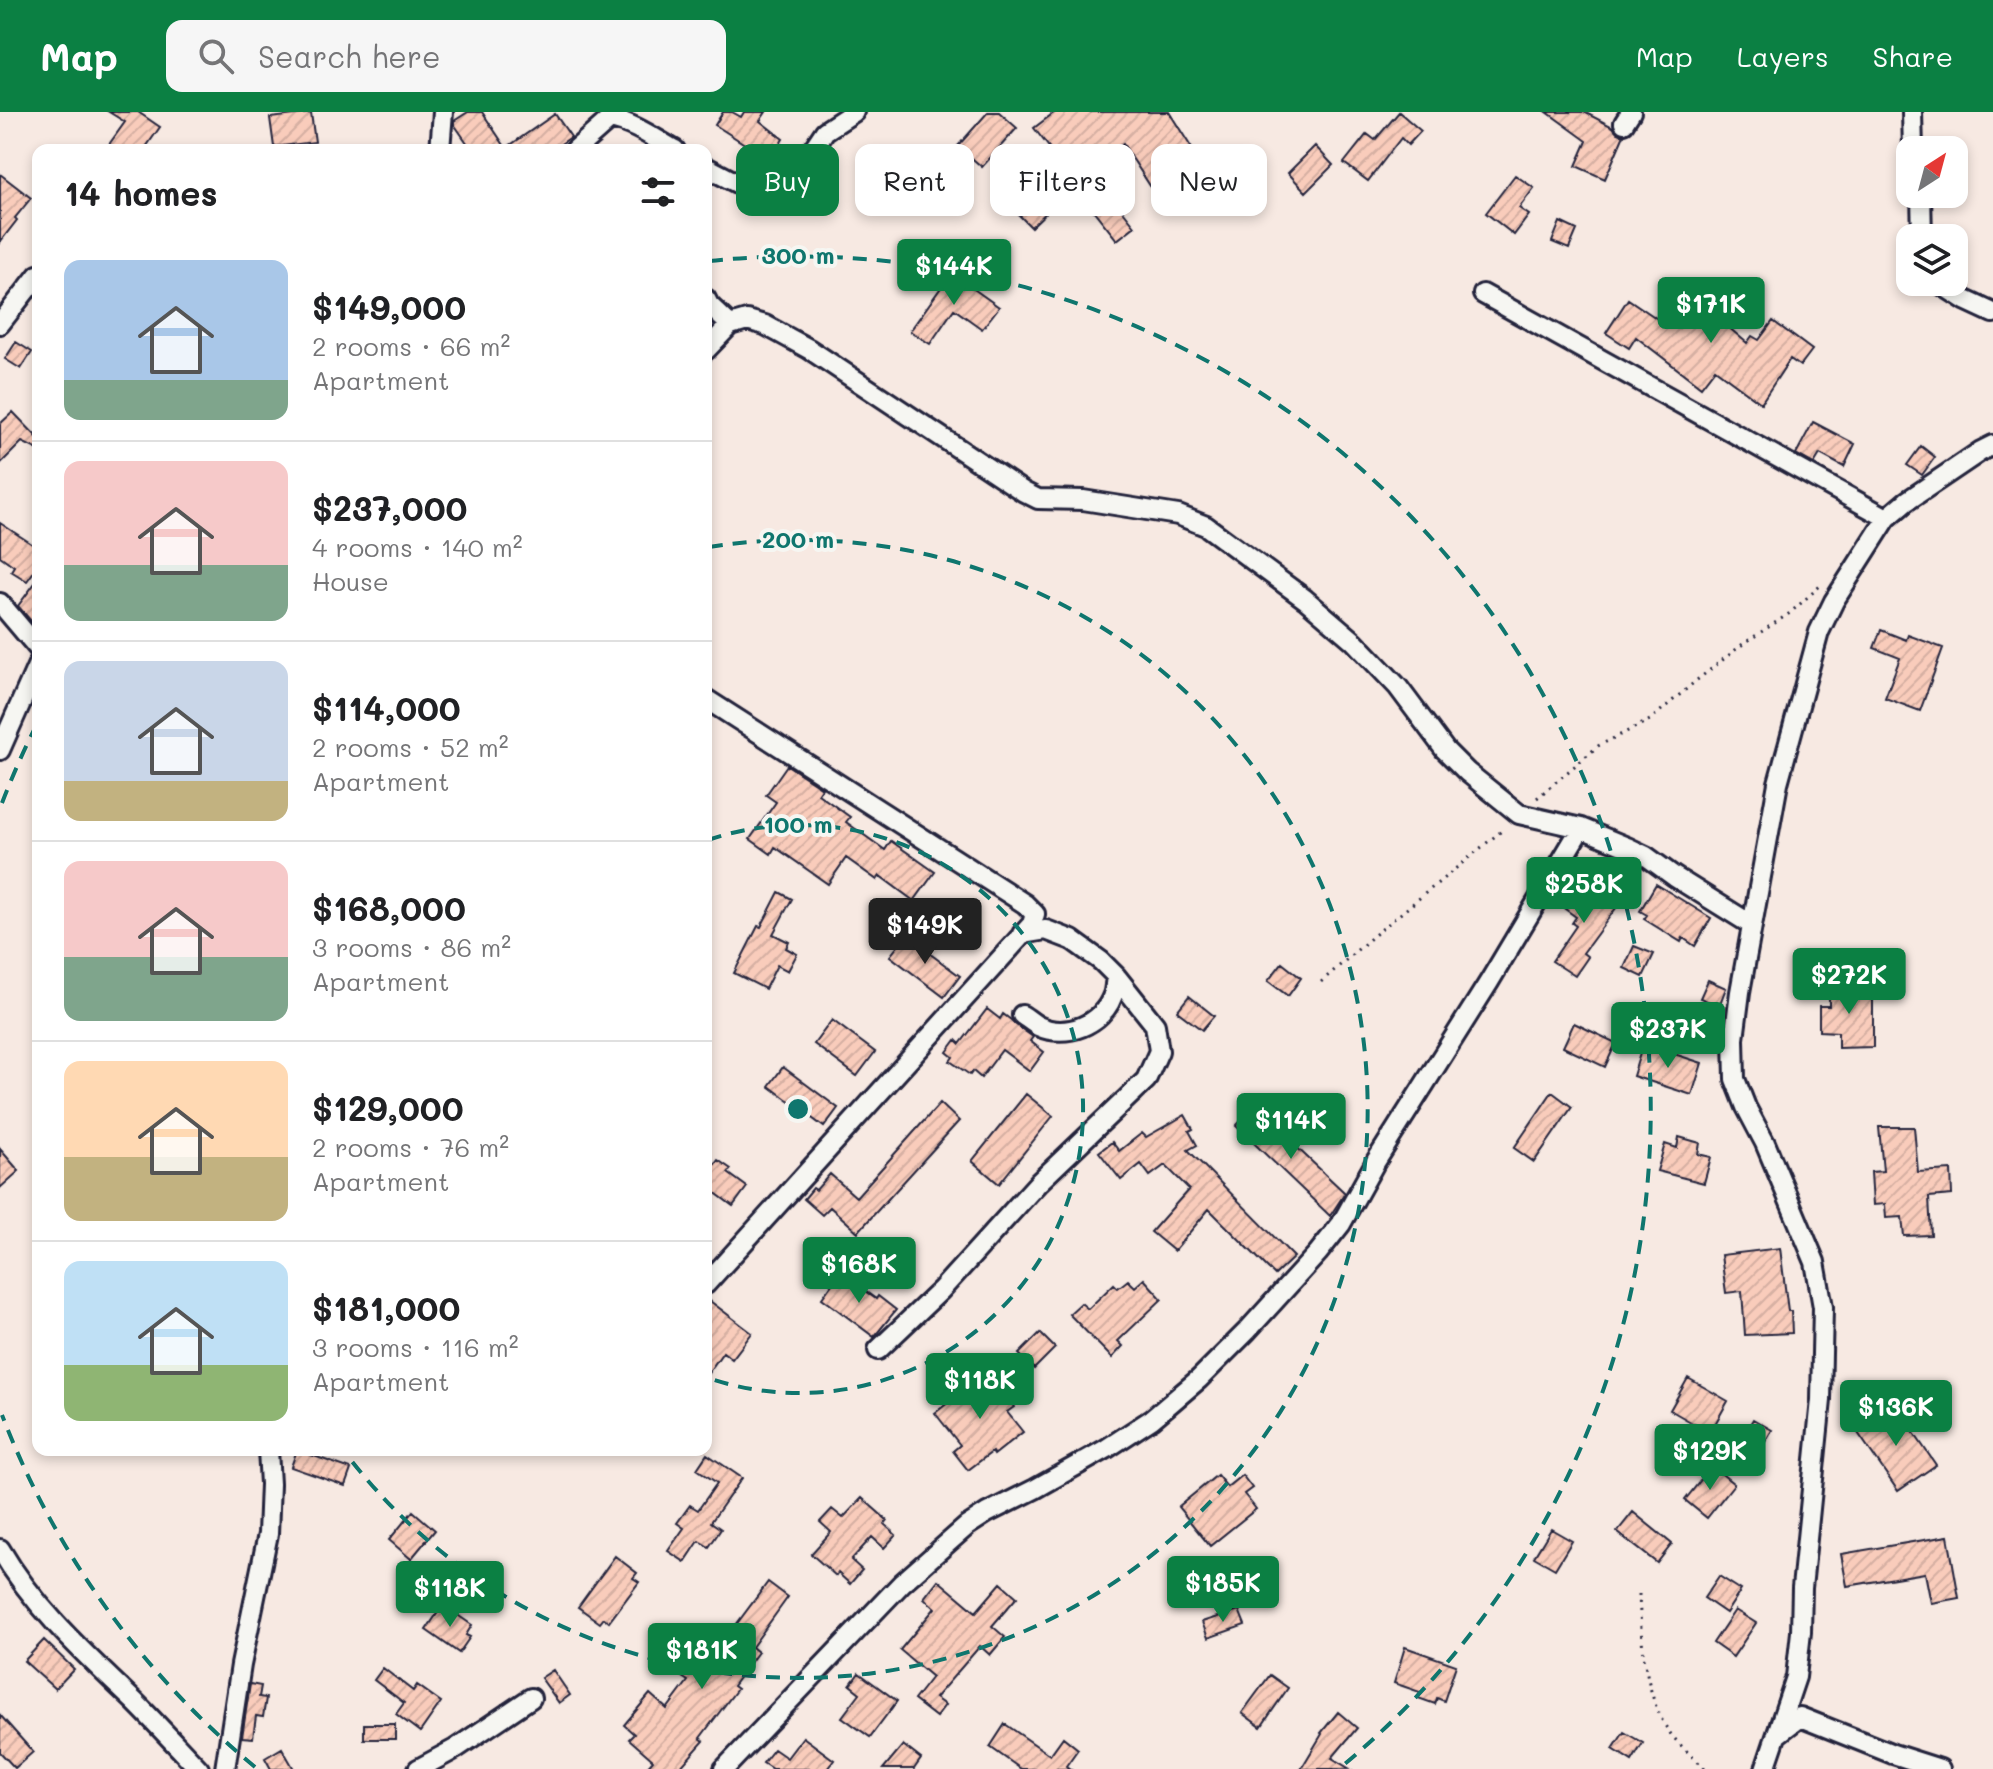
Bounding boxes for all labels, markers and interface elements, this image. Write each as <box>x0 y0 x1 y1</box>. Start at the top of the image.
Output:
search box <box>166 20 726 92</box>
text: Map <box>40 31 118 81</box>
icon: search <box>194 34 238 78</box>
text: Search here <box>258 36 441 76</box>
text: Map <box>1636 38 1693 74</box>
text: Layers <box>1737 38 1829 74</box>
text: Share <box>1873 38 1953 74</box>
north arrow <box>1896 136 1968 208</box>
map controls <box>1896 136 1968 296</box>
chip: Buy <box>736 144 839 216</box>
chip: Rent <box>855 144 974 216</box>
chip: Filters <box>990 144 1135 216</box>
chip: New <box>1151 144 1267 216</box>
text: 14 homes <box>64 170 218 215</box>
icon: filters <box>636 170 680 214</box>
button: layers <box>1896 224 1968 296</box>
text: 300 m <box>762 239 834 270</box>
pin: $144K <box>898 239 1010 307</box>
text: $144K <box>915 248 993 282</box>
pin: $171K <box>1655 277 1767 345</box>
text: $149,000 <box>312 284 466 329</box>
text: $171K <box>1676 286 1746 320</box>
icon: home <box>128 292 224 388</box>
text: 2 rooms · 66 m² <box>312 329 510 363</box>
text: Apartment <box>312 363 449 397</box>
text: $237,000 <box>312 485 467 530</box>
icon: home <box>128 493 224 589</box>
text: 200 m <box>762 523 834 554</box>
text: 4 rooms · 140 m² <box>312 530 523 564</box>
text: House <box>312 564 389 598</box>
text: $114,000 <box>312 685 461 730</box>
icon: home <box>128 693 224 789</box>
text: 2 rooms · 52 m² <box>312 730 509 764</box>
text: Apartment <box>312 764 449 798</box>
text: 100 m <box>763 808 833 839</box>
pin: $258K <box>1528 857 1640 925</box>
text: $258K <box>1544 866 1624 900</box>
text: $168,000 <box>312 885 466 930</box>
icon: home <box>128 893 224 989</box>
pin: $149K <box>869 898 981 966</box>
text: $149K <box>887 907 963 941</box>
text: 3 rooms · 86 m² <box>312 930 511 964</box>
pin: $272K <box>1793 948 1905 1016</box>
text: $272K <box>1811 957 1887 991</box>
text: Apartment <box>312 964 449 998</box>
pin: $237K <box>1612 1002 1724 1070</box>
text: $237K <box>1629 1011 1707 1045</box>
text: $129,000 <box>312 1085 464 1130</box>
icon: home <box>128 1093 224 1189</box>
pin: $114K <box>1235 1093 1347 1161</box>
centre of rings <box>784 1095 812 1123</box>
text: $114K <box>1255 1102 1327 1136</box>
text: 2 rooms · 76 m² <box>312 1130 509 1164</box>
text: Apartment <box>312 1164 449 1198</box>
pin: $168K <box>803 1237 915 1305</box>
text: $168K <box>821 1246 897 1280</box>
text: $181,000 <box>312 1285 460 1330</box>
icon: home <box>128 1293 224 1389</box>
text: 3 rooms · 116 m² <box>312 1330 519 1364</box>
pin: $118K <box>924 1353 1036 1421</box>
text: $118K <box>944 1362 1016 1396</box>
text: Apartment <box>312 1364 449 1398</box>
pin: $136K <box>1840 1380 1952 1448</box>
text: $136K <box>1858 1389 1934 1423</box>
pin: $129K <box>1654 1424 1766 1492</box>
text: $129K <box>1673 1433 1747 1467</box>
pin: $185K <box>1167 1556 1279 1624</box>
pin: $118K <box>394 1561 506 1629</box>
text: $185K <box>1185 1565 1261 1599</box>
text: $118K <box>414 1570 486 1604</box>
pin: $181K <box>646 1623 758 1691</box>
text: $181K <box>666 1632 738 1666</box>

